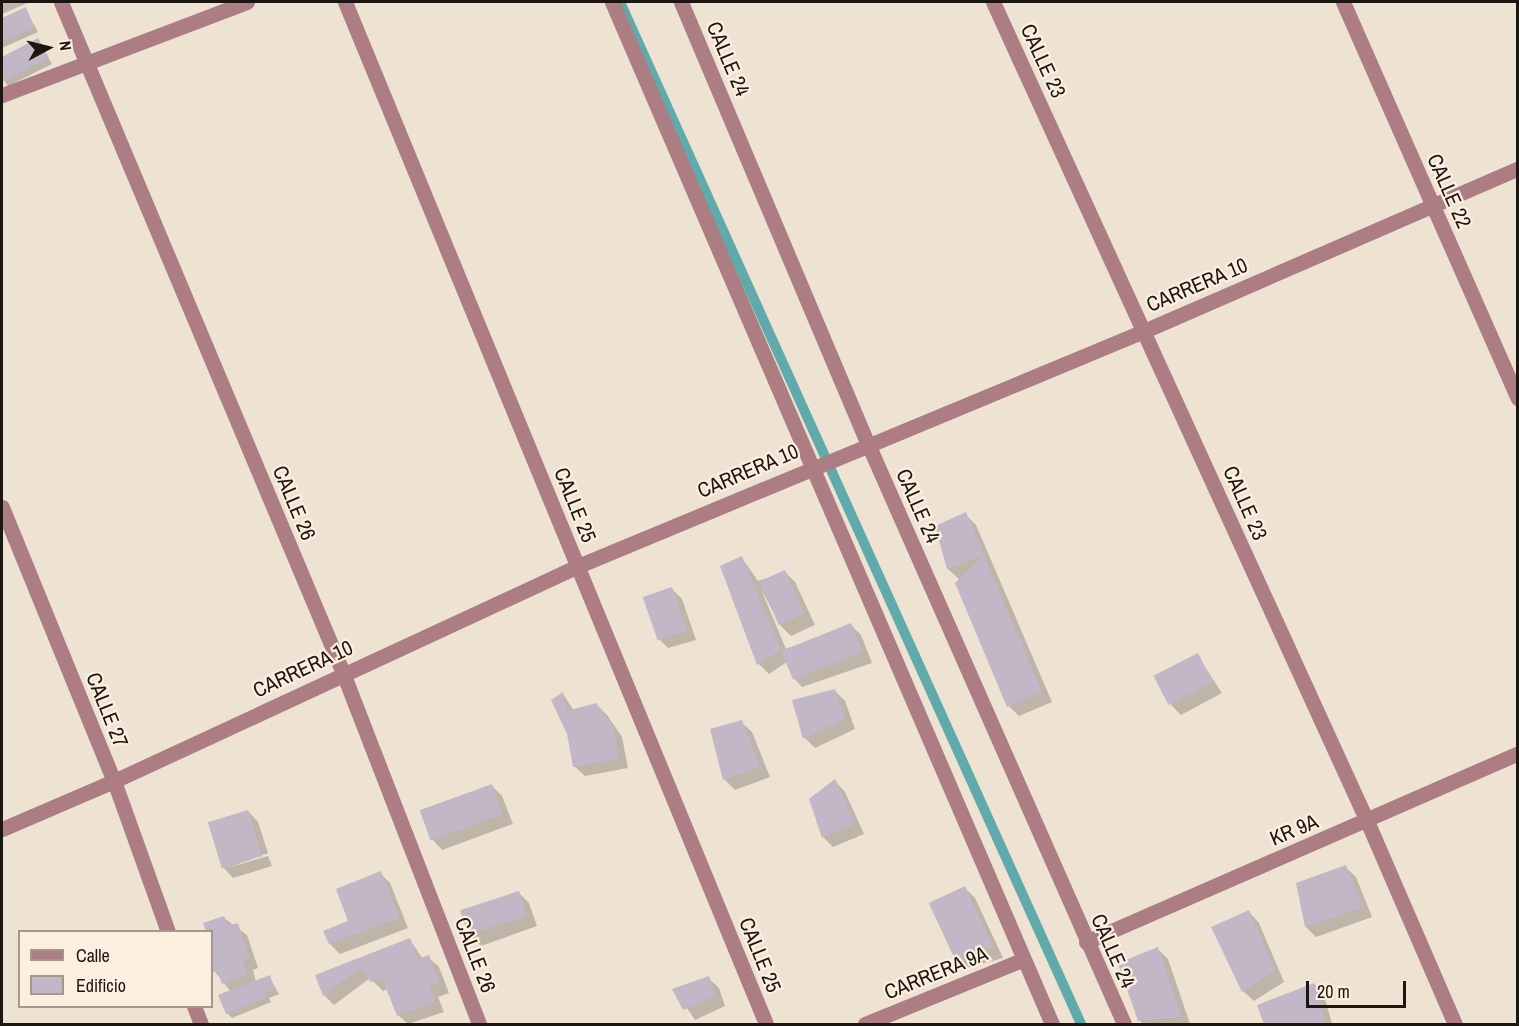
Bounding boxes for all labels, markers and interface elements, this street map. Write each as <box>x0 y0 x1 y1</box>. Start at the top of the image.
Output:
north arrow <box>18 18 78 78</box>
street label: CALLE 24 <box>701 18 755 100</box>
street label: CALLE 23 <box>1015 20 1071 102</box>
text: N <box>54 40 77 52</box>
street label: CALLE 22 <box>1422 150 1476 232</box>
street label: CARRERA 10 <box>1142 252 1252 318</box>
street label: CARRERA 10 <box>693 438 803 504</box>
street label: CALLE 26 <box>267 462 321 544</box>
street label: CALLE 23 <box>1218 462 1272 544</box>
street label: CALLE 25 <box>549 464 601 546</box>
street label: CALLE 24 <box>891 465 945 547</box>
street label: CARRERA 10 <box>249 635 357 703</box>
street label: CALLE 27 <box>81 669 133 751</box>
street label: KR 9A <box>1266 809 1322 851</box>
street label: CALLE 24 <box>1086 910 1140 992</box>
street label: CALLE 26 <box>449 914 501 996</box>
street label: CALLE 25 <box>734 914 786 996</box>
legend <box>18 930 213 1008</box>
street label: CARRERA 9A <box>880 941 992 1005</box>
text: Calle <box>76 943 110 968</box>
scale bar <box>1309 969 1410 1007</box>
text: Edificio <box>76 973 126 998</box>
text: 20 m <box>1317 979 1350 1004</box>

